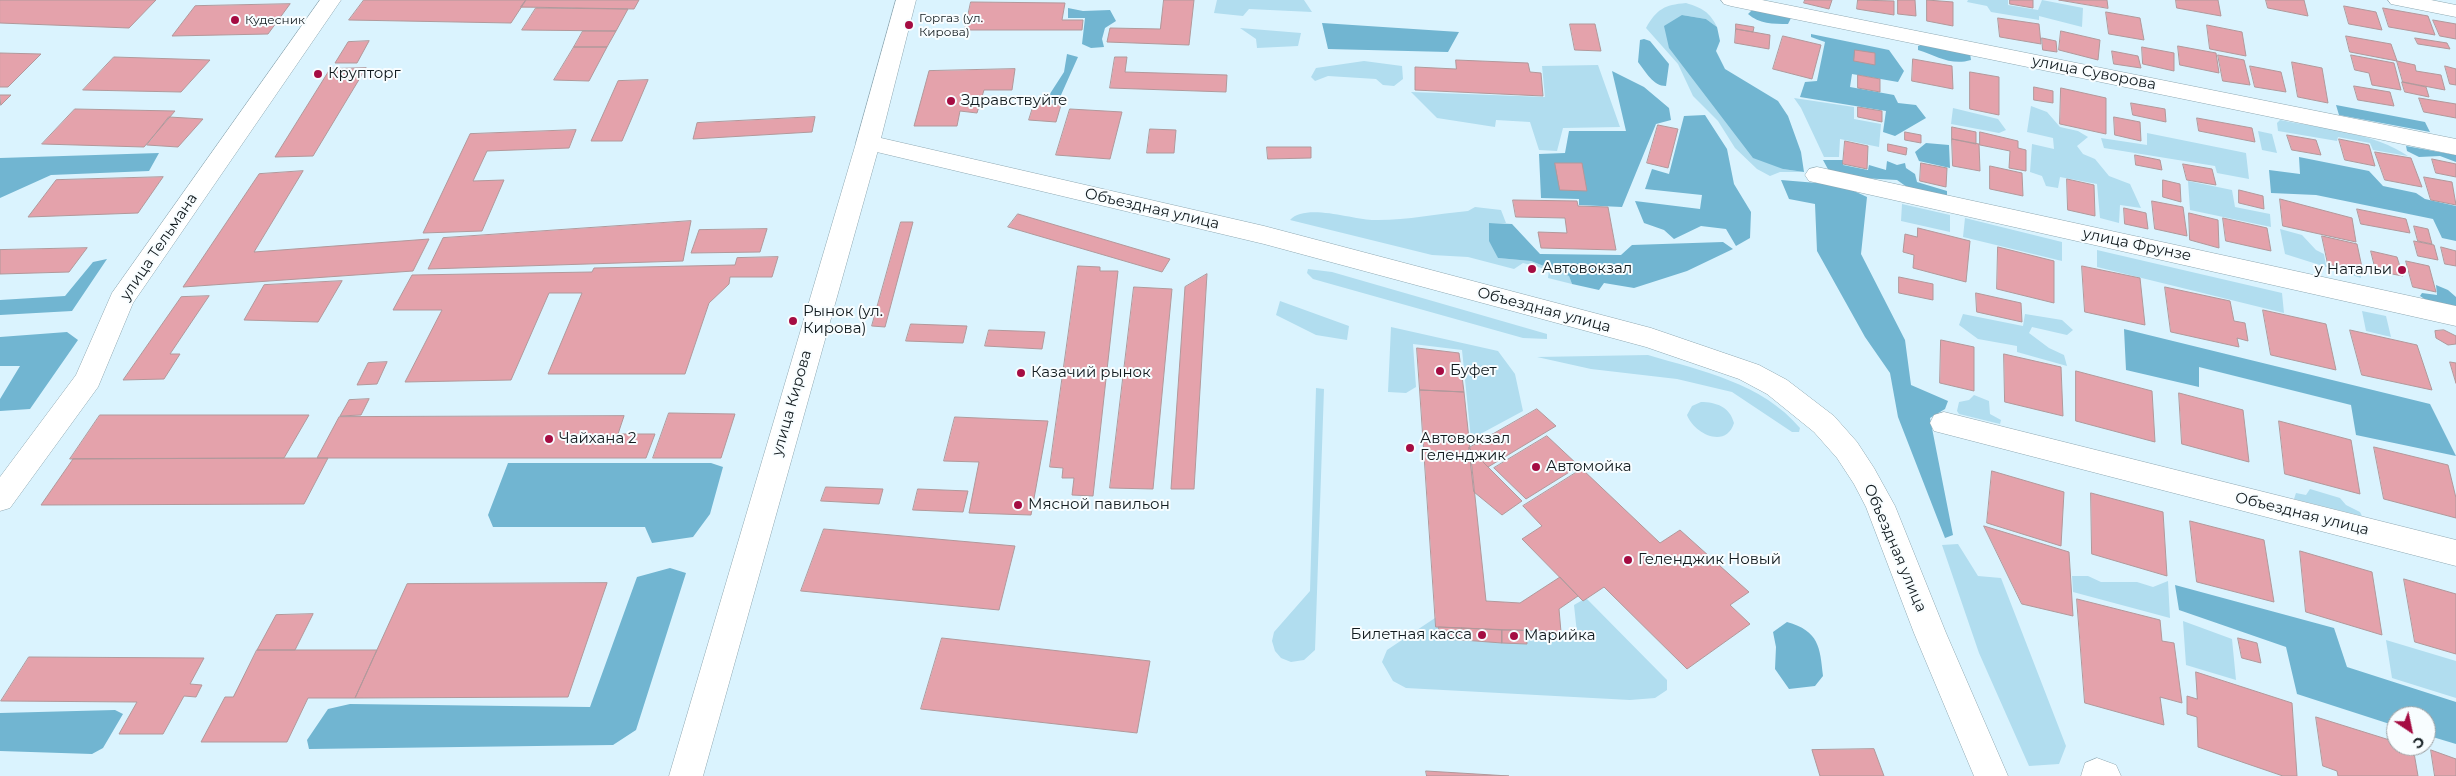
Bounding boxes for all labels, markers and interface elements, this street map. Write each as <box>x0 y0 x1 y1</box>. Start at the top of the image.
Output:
place label: Горгаз (ул. Кирова) <box>919 11 983 39</box>
place label: Кудесник <box>245 13 305 27</box>
marker: Кудесник <box>229 14 241 26</box>
marker: Горгаз (ул. Кирова) <box>903 19 915 31</box>
street label: улица Суворова <box>2030 52 2158 94</box>
place label: Крупторг <box>328 65 401 83</box>
marker: Крупторг <box>312 68 324 80</box>
place label: Здравствуйте <box>961 92 1067 110</box>
marker: Здравствуйте <box>945 95 957 107</box>
street label: Объездная улица <box>1083 185 1221 233</box>
street label: улица Тельмана <box>117 190 201 304</box>
street label: улица Фрунзе <box>2081 225 2193 265</box>
place label: Автовокзал <box>1542 260 1632 278</box>
place label: у Натальи <box>2315 261 2392 279</box>
marker: Автовокзал <box>1526 263 1538 275</box>
marker: у Натальи <box>2396 264 2408 276</box>
street label: Объездная улица <box>1475 284 1613 336</box>
place label: Рынок (ул. Кирова) <box>803 303 883 338</box>
marker: Рынок (ул. Кирова) <box>787 315 799 327</box>
street label: улица Кирова <box>768 348 816 458</box>
place label: Буфет <box>1450 362 1497 380</box>
place label: Казачий рынок <box>1031 364 1151 382</box>
marker: Буфет <box>1434 365 1446 377</box>
marker: Казачий рынок <box>1015 367 1027 379</box>
place label: Чайхана 2 <box>559 430 637 448</box>
place label: Автовокзал Геленджик <box>1420 430 1510 465</box>
marker: Чайхана 2 <box>543 433 555 445</box>
marker: Автовокзал Геленджик <box>1404 442 1416 454</box>
place label: Автомойка <box>1546 458 1632 476</box>
marker: Автомойка <box>1530 461 1542 473</box>
street label: Объездная улица <box>1860 481 1930 615</box>
street label: Объездная улица <box>2233 489 2371 539</box>
place label: Мясной павильон <box>1028 496 1170 514</box>
marker: Мясной павильон <box>1012 499 1024 511</box>
place label: Геленджик Новый <box>1638 551 1781 569</box>
marker: Геленджик Новый <box>1622 554 1634 566</box>
place label: Билетная касса <box>1351 626 1472 644</box>
place label: Марийка <box>1524 627 1595 645</box>
marker: Билетная касса <box>1476 629 1488 641</box>
marker: Марийка <box>1508 630 1520 642</box>
north arrow <box>2386 706 2436 756</box>
text: С <box>2410 732 2428 753</box>

